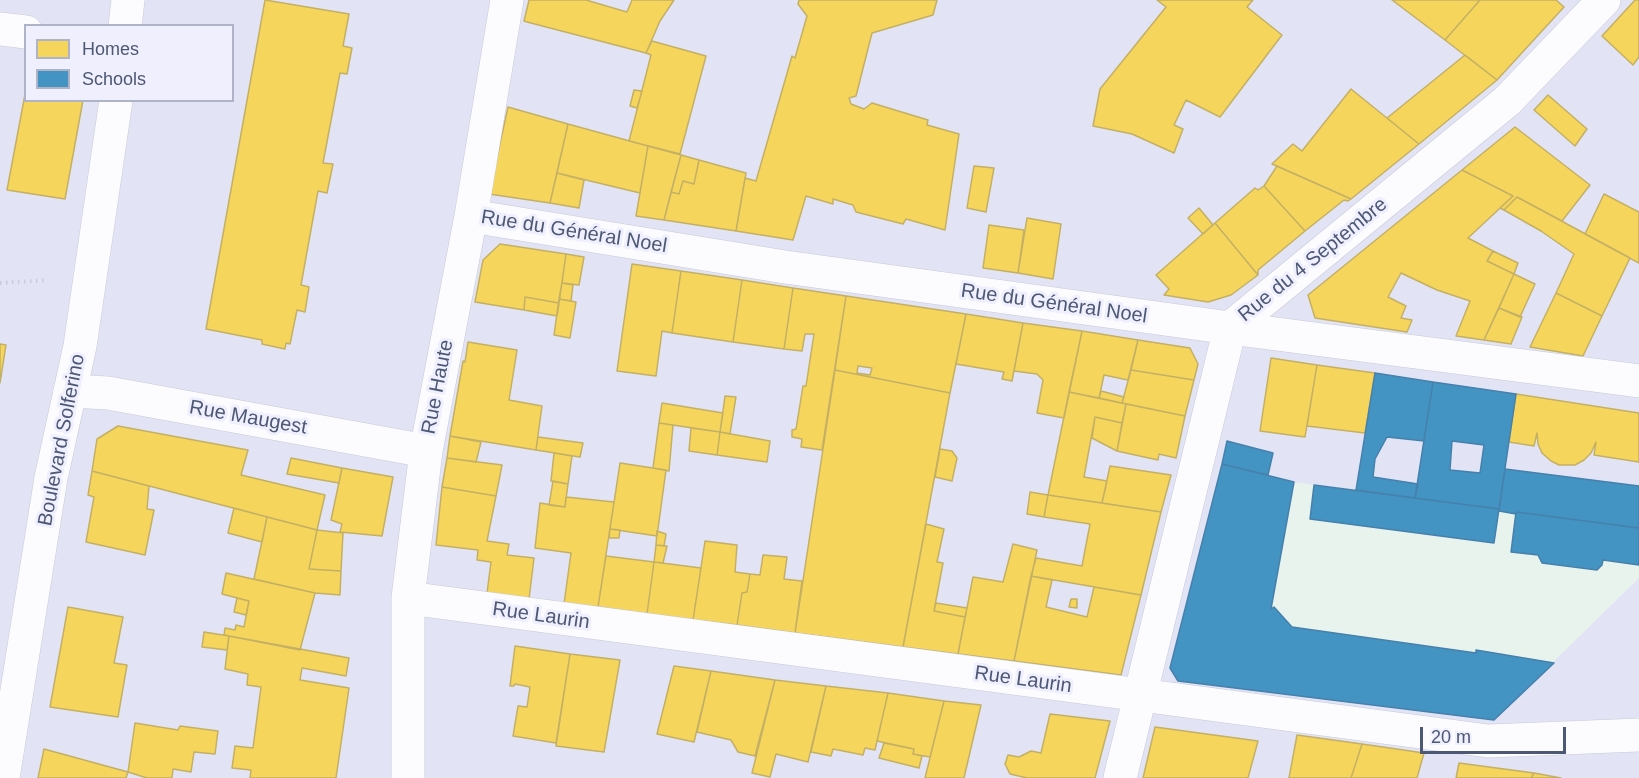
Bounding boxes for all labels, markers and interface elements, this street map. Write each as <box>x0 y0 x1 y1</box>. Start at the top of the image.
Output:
legend <box>24 24 234 102</box>
text: Homes <box>82 39 139 59</box>
text: Schools <box>82 69 146 89</box>
street label: Rue du 4 Septembre <box>1234 193 1392 327</box>
street label: Rue du Général Noel <box>479 205 669 259</box>
street label: Rue du Général Noel <box>959 279 1149 329</box>
street label: Rue Haute <box>417 338 459 436</box>
street label: Boulevard Solferino <box>34 352 90 528</box>
street label: Rue Maugest <box>187 396 309 440</box>
street label: Rue Laurin <box>491 597 591 635</box>
street label: Rue Laurin <box>973 661 1073 699</box>
scale bar <box>1423 715 1568 753</box>
text: 20 m <box>1431 727 1471 747</box>

